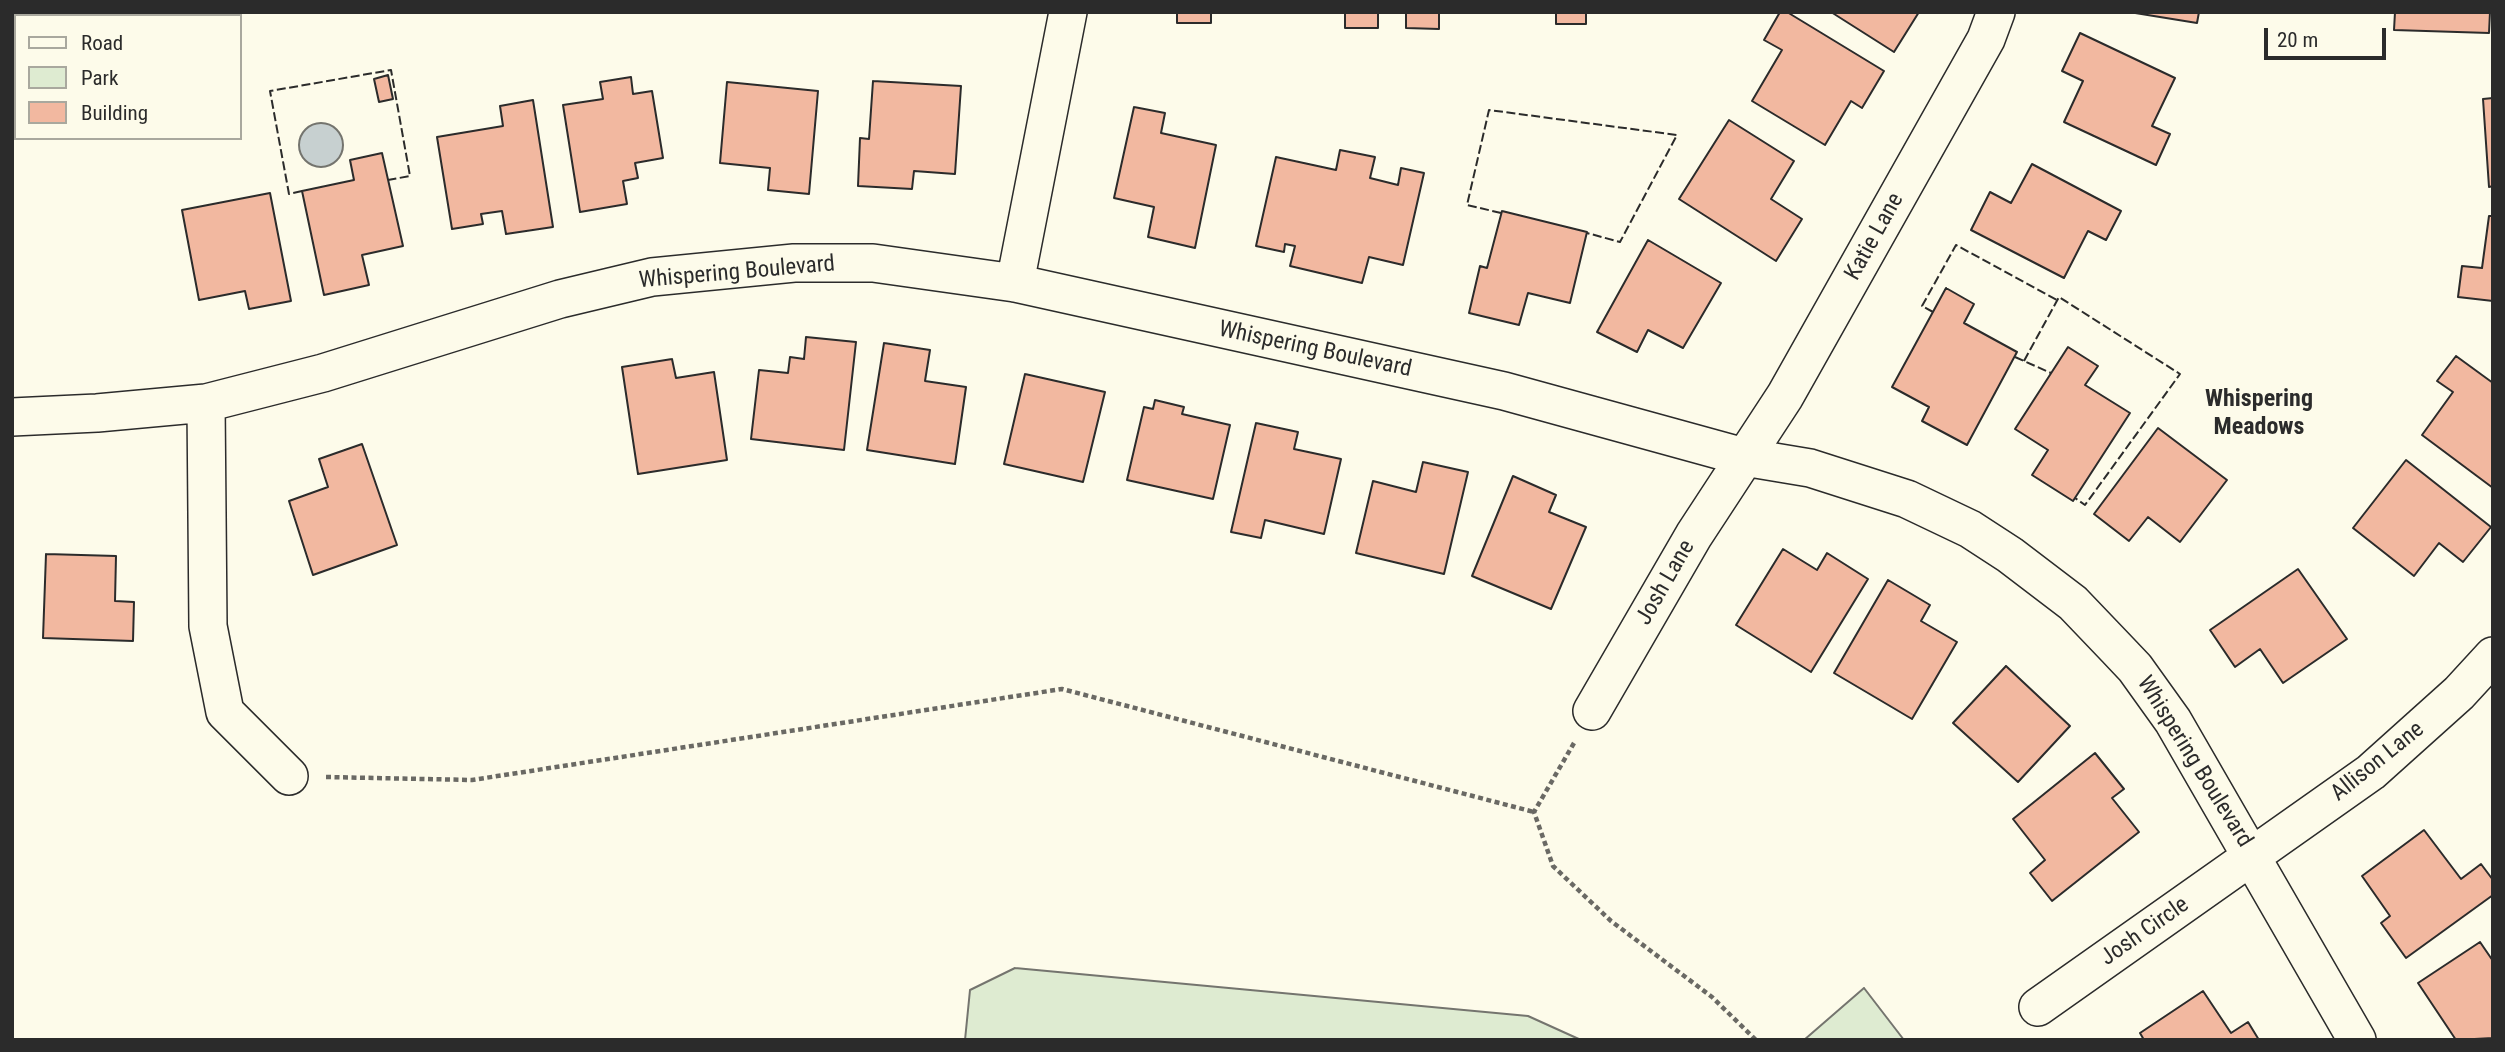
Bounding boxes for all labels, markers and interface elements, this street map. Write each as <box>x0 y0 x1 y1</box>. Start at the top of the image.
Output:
legend <box>14 14 242 140</box>
scale bar <box>2267 14 2390 58</box>
text: 20 m <box>2277 28 2318 52</box>
text: Road <box>81 31 123 55</box>
text: Park <box>81 66 118 90</box>
text: Building <box>81 101 148 125</box>
street label: Katie Lane <box>1840 189 1910 285</box>
street label: Whispering Boulevard <box>638 251 836 295</box>
street label: Whispering Boulevard <box>1216 316 1414 384</box>
district label: Whispering Meadows <box>2205 386 2313 442</box>
street label: Josh Lane <box>1631 536 1701 630</box>
street label: Whispering Boulevard <box>2130 671 2258 853</box>
street label: Allison Lane <box>2326 716 2430 808</box>
street label: Josh Circle <box>2096 892 2194 972</box>

